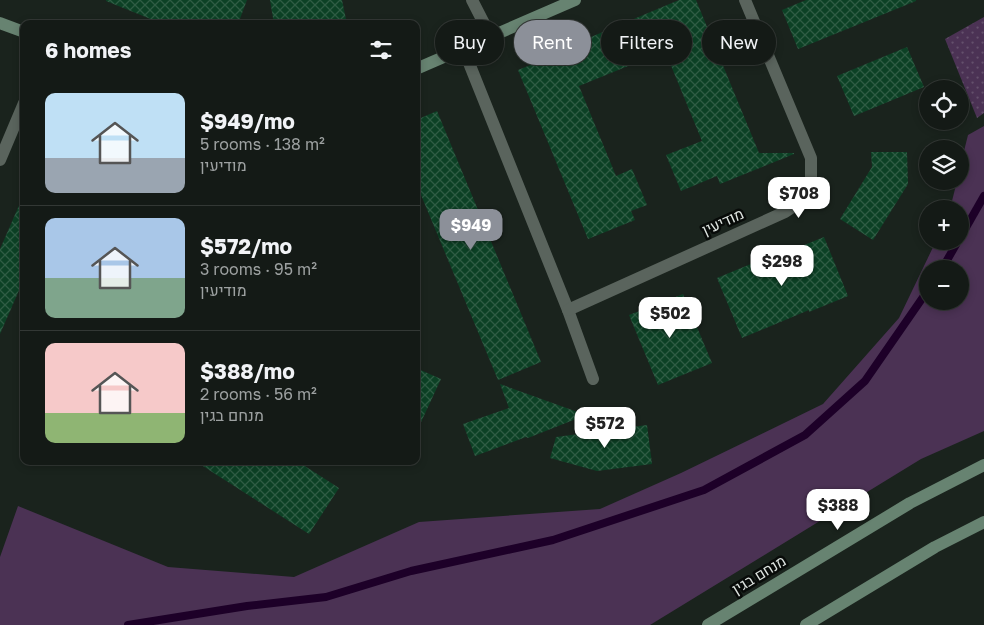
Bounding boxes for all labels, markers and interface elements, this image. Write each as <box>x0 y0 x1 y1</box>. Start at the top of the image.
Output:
chip: Buy <box>435 20 504 65</box>
chip: Rent <box>514 20 591 65</box>
chip: Filters <box>601 20 692 65</box>
chip: New <box>702 20 776 65</box>
icon: filters <box>367 36 395 64</box>
text: 6 homes <box>45 37 131 63</box>
map controls <box>919 80 969 310</box>
button: locate <box>919 80 969 130</box>
text: $949/mo <box>200 108 295 134</box>
icon: home <box>85 113 145 173</box>
text: 5 rooms · 138 m² <box>200 134 325 154</box>
button: layers <box>919 140 969 190</box>
text: מודיעין <box>200 155 247 175</box>
pin: $708 <box>769 176 829 219</box>
text: $708 <box>779 183 819 203</box>
button: + <box>919 200 969 250</box>
street label: מודיעין <box>699 204 746 238</box>
pin: $949 <box>441 208 501 251</box>
text: $949 <box>450 215 492 235</box>
text: $572/mo <box>200 233 292 259</box>
icon: home <box>85 238 145 298</box>
pin: $298 <box>752 244 812 287</box>
text: $298 <box>762 251 802 271</box>
text: 3 rooms · 95 m² <box>200 259 317 279</box>
button: − <box>919 260 969 310</box>
text: מודיעין <box>200 280 247 300</box>
pin: $502 <box>640 296 700 339</box>
text: $502 <box>650 303 690 323</box>
text: $388/mo <box>200 358 295 384</box>
icon: home <box>85 363 145 423</box>
text: 2 rooms · 56 m² <box>200 384 317 404</box>
text: מנחם בגין <box>200 405 264 425</box>
pin: $572 <box>575 406 635 449</box>
text: $572 <box>586 413 624 433</box>
pin: $388 <box>808 488 868 531</box>
text: $388 <box>818 495 858 515</box>
street label: מנחם בגין <box>728 551 789 597</box>

